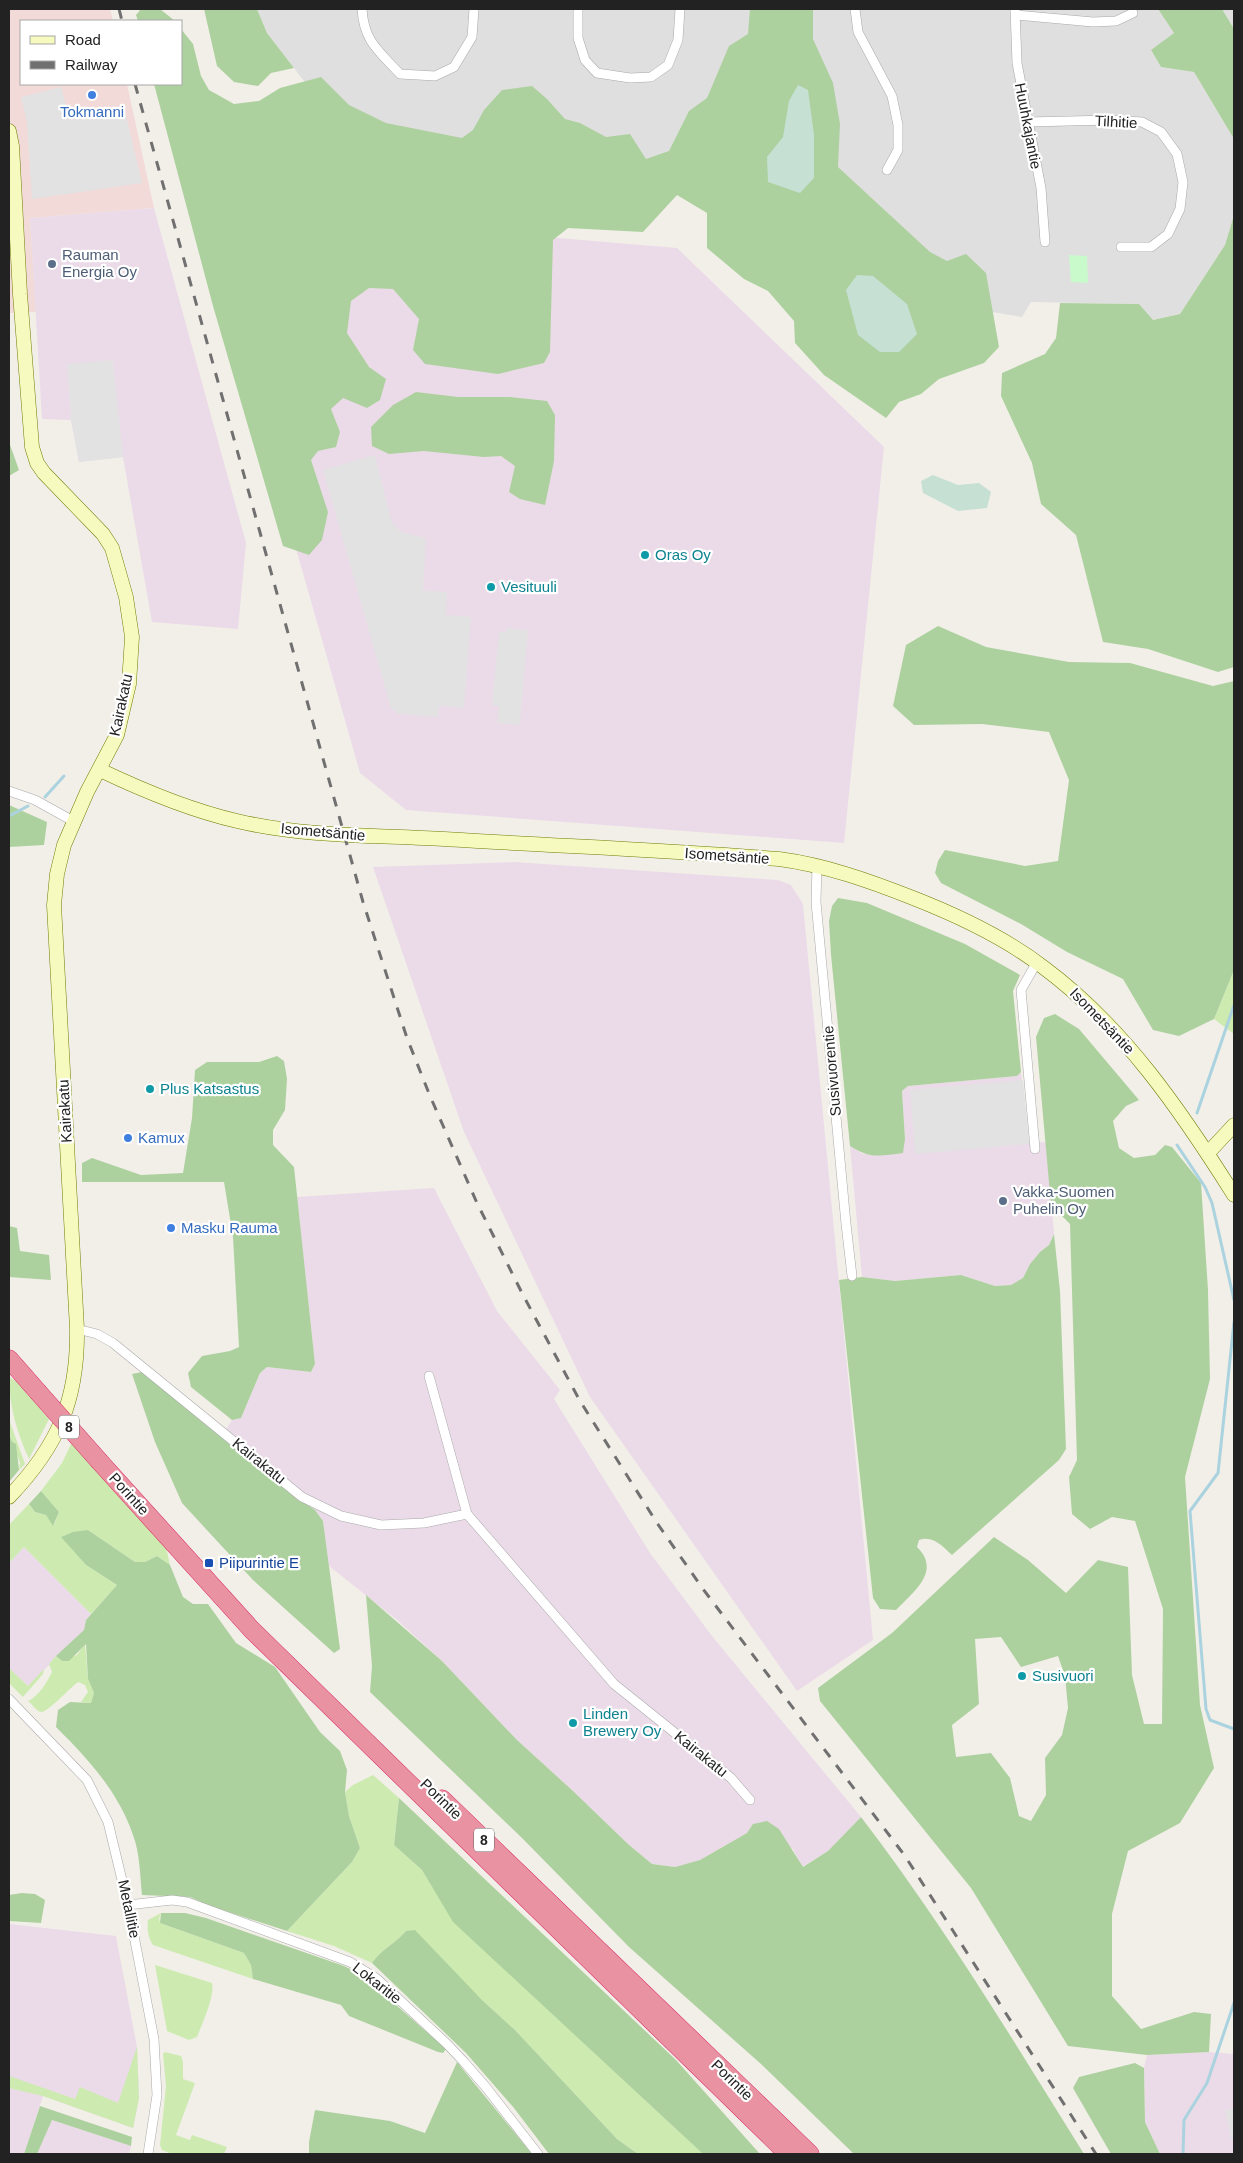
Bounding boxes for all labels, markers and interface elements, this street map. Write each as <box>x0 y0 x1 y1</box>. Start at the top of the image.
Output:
legend <box>20 20 182 85</box>
text: Road <box>65 31 101 48</box>
text: Railway <box>65 56 118 73</box>
street label: Huuhkajantie <box>1012 81 1045 171</box>
marker: Tokmanni <box>86 89 98 101</box>
place label: Tokmanni <box>60 103 124 120</box>
street label: Tilhitie <box>1094 112 1138 131</box>
place label: Rauman Energia Oy <box>62 246 138 280</box>
marker: Rauman Energia Oy <box>46 258 58 270</box>
place label: Oras Oy <box>655 546 711 563</box>
marker: Oras Oy <box>639 549 651 561</box>
place label: Vesituuli <box>501 578 557 595</box>
marker: Vesituuli <box>485 581 497 593</box>
street label: Kairakatu <box>106 672 135 738</box>
street label: Isometsäntie <box>280 819 366 844</box>
street label: Isometsäntie <box>684 844 770 867</box>
street label: Isometsäntie <box>1067 984 1138 1057</box>
street label: Susivuorentie <box>819 1025 844 1117</box>
street label: Kairakatu <box>54 1079 75 1143</box>
place label: Plus Katsastus <box>160 1080 259 1097</box>
marker: Plus Katsastus <box>144 1083 156 1095</box>
place label: Kamux <box>138 1129 185 1146</box>
marker: Kamux <box>122 1132 134 1144</box>
place label: Vakka-Suomen Puhelin Oy <box>1013 1183 1114 1217</box>
marker: Vakka-Suomen Puhelin Oy <box>997 1195 1009 1207</box>
place label: Masku Rauma <box>181 1219 278 1236</box>
marker: Masku Rauma <box>165 1222 177 1234</box>
road number: 8 <box>59 1415 79 1438</box>
street label: Kairakatu <box>229 1434 289 1487</box>
street label: Porintie <box>106 1469 153 1518</box>
place label: Piipurintie E <box>219 1554 299 1571</box>
marker: Piipurintie E <box>203 1557 215 1569</box>
place label: Susivuori <box>1032 1667 1094 1684</box>
marker: Susivuori <box>1016 1670 1028 1682</box>
place label: Linden Brewery Oy <box>583 1705 662 1739</box>
marker: Linden Brewery Oy <box>567 1717 579 1729</box>
street label: Kairakatu <box>671 1727 731 1780</box>
street label: Porintie <box>417 1775 466 1822</box>
road number: 8 <box>474 1828 494 1852</box>
street label: Metallitie <box>115 1878 144 1940</box>
street label: Lokaritie <box>350 1958 405 2007</box>
street label: Porintie <box>708 2056 757 2103</box>

